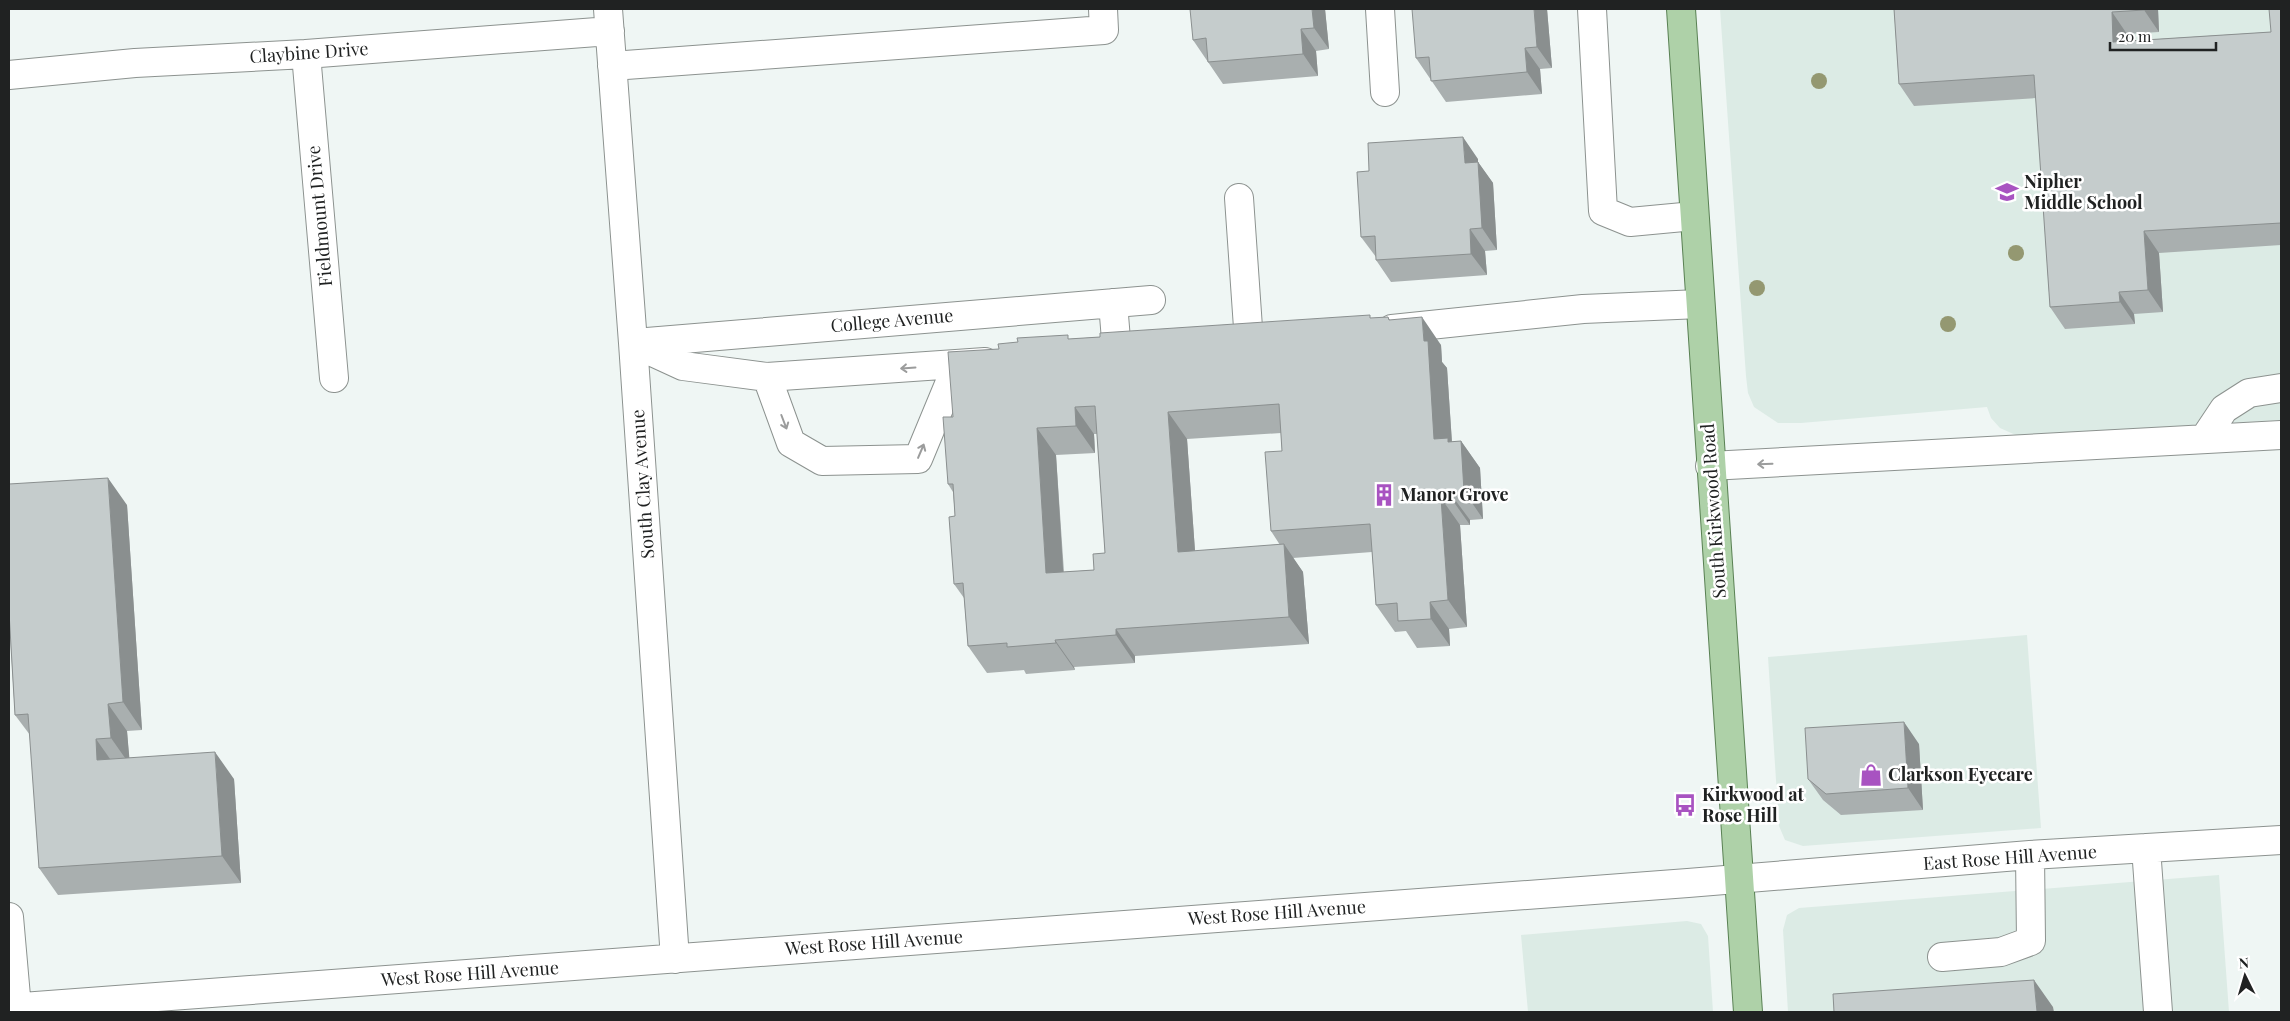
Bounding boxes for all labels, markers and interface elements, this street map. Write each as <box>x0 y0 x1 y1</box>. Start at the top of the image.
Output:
scale bar <box>2110 20 2216 52</box>
text: 20 m <box>2118 26 2152 46</box>
street label: Claybine Drive <box>249 36 369 68</box>
street label: Fieldmount Drive <box>301 144 337 288</box>
place label: Nipher Middle School <box>2024 169 2143 214</box>
school or university icon: Nipher Middle School <box>1994 179 2020 205</box>
street label: College Avenue <box>830 303 954 337</box>
one-way arrow <box>900 363 916 372</box>
street label: South Clay Avenue <box>625 409 659 560</box>
one-way arrow <box>780 414 789 429</box>
street label: South Kirkwood Road <box>1695 422 1731 599</box>
one-way arrow <box>917 444 926 459</box>
one-way arrow <box>1757 459 1774 469</box>
building icon: Manor Grove <box>1371 482 1397 508</box>
place label: Manor Grove <box>1400 482 1509 506</box>
shop icon: Clarkson Eyecare <box>1858 762 1884 788</box>
place label: Clarkson Eyecare <box>1888 762 2033 786</box>
place label: Kirkwood at Rose Hill <box>1702 782 1805 827</box>
bus stop icon: Kirkwood at Rose Hill <box>1672 792 1698 818</box>
street label: East Rose Hill Avenue <box>1922 839 2098 875</box>
street label: West Rose Hill Avenue <box>1186 894 1367 930</box>
street label: West Rose Hill Avenue <box>783 924 964 960</box>
north arrow <box>2220 951 2270 1001</box>
text: N <box>2238 953 2250 972</box>
street label: West Rose Hill Avenue <box>379 955 560 991</box>

